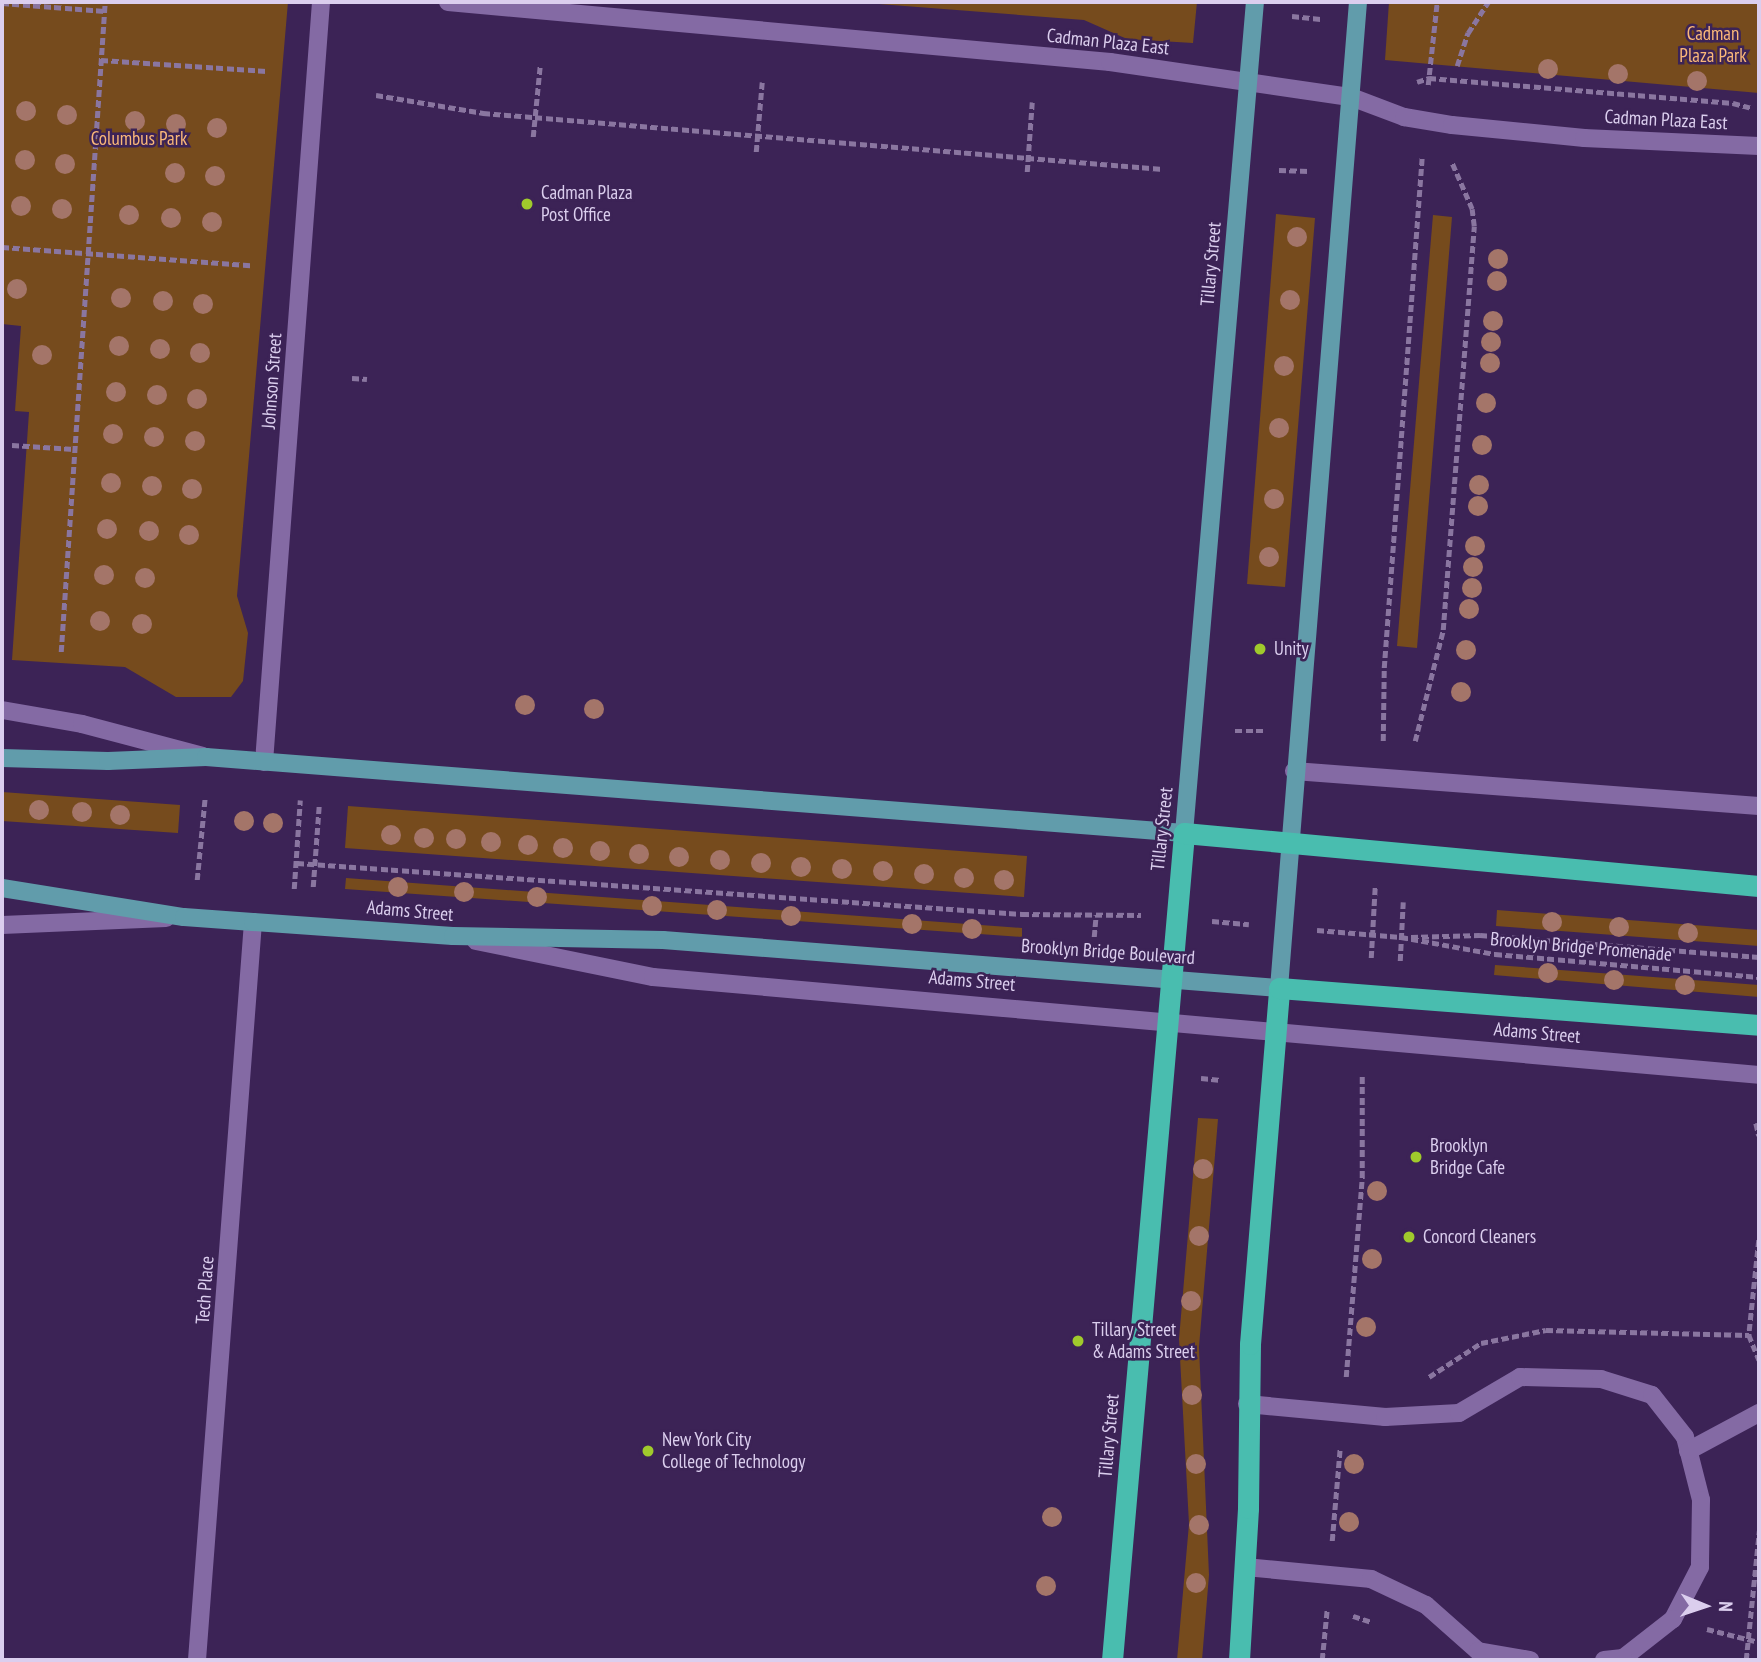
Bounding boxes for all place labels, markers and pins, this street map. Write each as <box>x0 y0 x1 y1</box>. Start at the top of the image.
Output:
place label: Cadman Plaza Post Office <box>541 182 633 226</box>
marker: Cadman Plaza Post Office <box>519 196 535 212</box>
place label: Unity <box>1274 638 1309 660</box>
marker: Unity <box>1252 641 1268 657</box>
place label: Brooklyn Bridge Cafe <box>1430 1135 1505 1179</box>
marker: Brooklyn Bridge Cafe <box>1408 1149 1424 1165</box>
place label: Concord Cleaners <box>1423 1226 1536 1248</box>
marker: Concord Cleaners <box>1401 1229 1417 1245</box>
place label: Tillary Street & Adams Street <box>1092 1319 1195 1363</box>
marker: Tillary Street & Adams Street <box>1070 1333 1086 1349</box>
place label: New York City College of Technology <box>662 1429 806 1473</box>
marker: New York City College of Technology <box>640 1443 656 1459</box>

